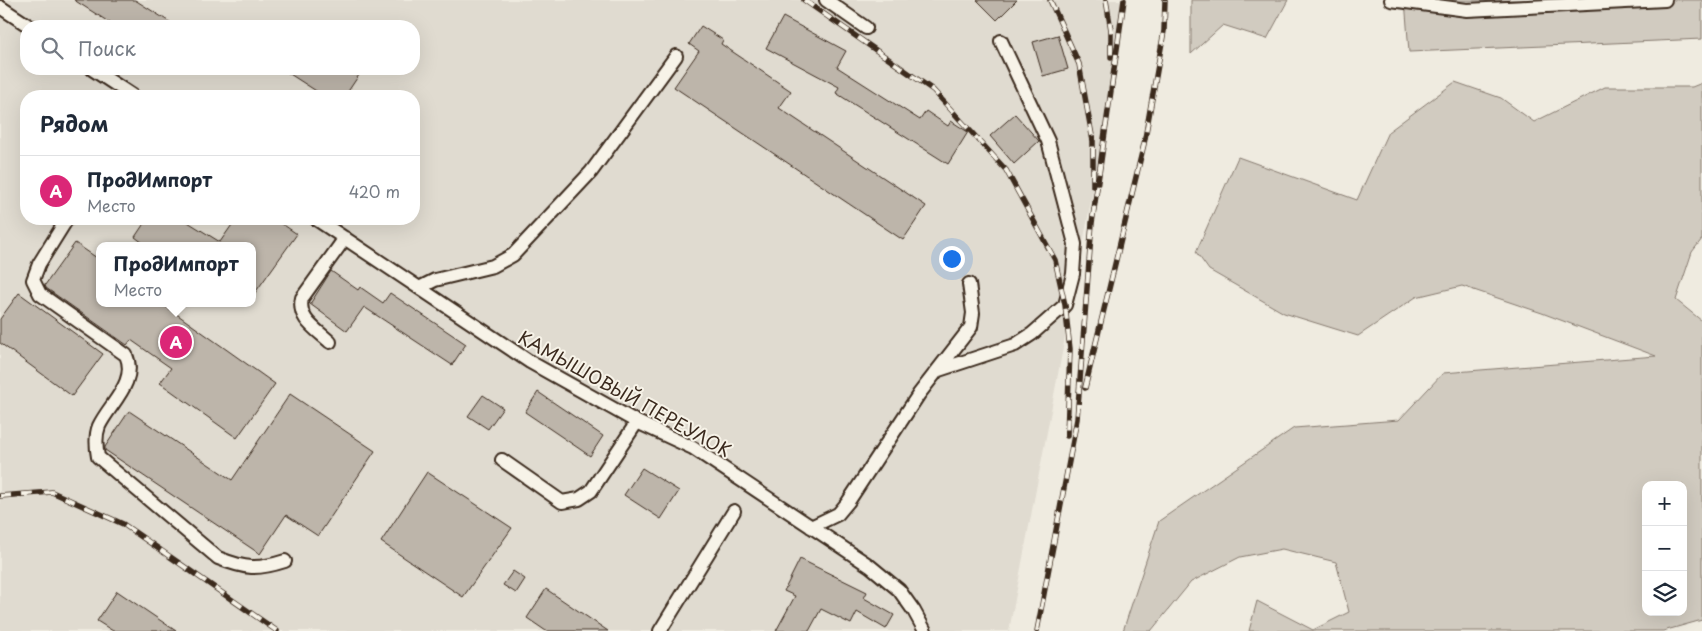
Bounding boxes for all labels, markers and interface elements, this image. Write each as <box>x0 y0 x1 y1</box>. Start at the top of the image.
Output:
search box <box>20 20 420 75</box>
icon: search <box>38 34 66 62</box>
text: Поиск <box>78 34 136 62</box>
text: Рядом <box>40 107 108 139</box>
text: ПродИмпорт <box>87 165 212 193</box>
text: A <box>50 179 62 203</box>
text: 420 m <box>349 179 400 203</box>
text: Место <box>87 193 136 217</box>
popup <box>96 242 256 307</box>
your location <box>939 246 965 272</box>
text: ПродИмпорт <box>113 249 239 277</box>
text: Место <box>113 277 162 301</box>
pin: A <box>160 323 192 361</box>
street label: КАМЫШОВЫЙ ПЕРЕУЛОК <box>514 323 736 463</box>
map controls <box>1642 481 1687 616</box>
button: + <box>1642 481 1687 526</box>
button: − <box>1642 526 1687 571</box>
button: layers <box>1642 571 1687 616</box>

